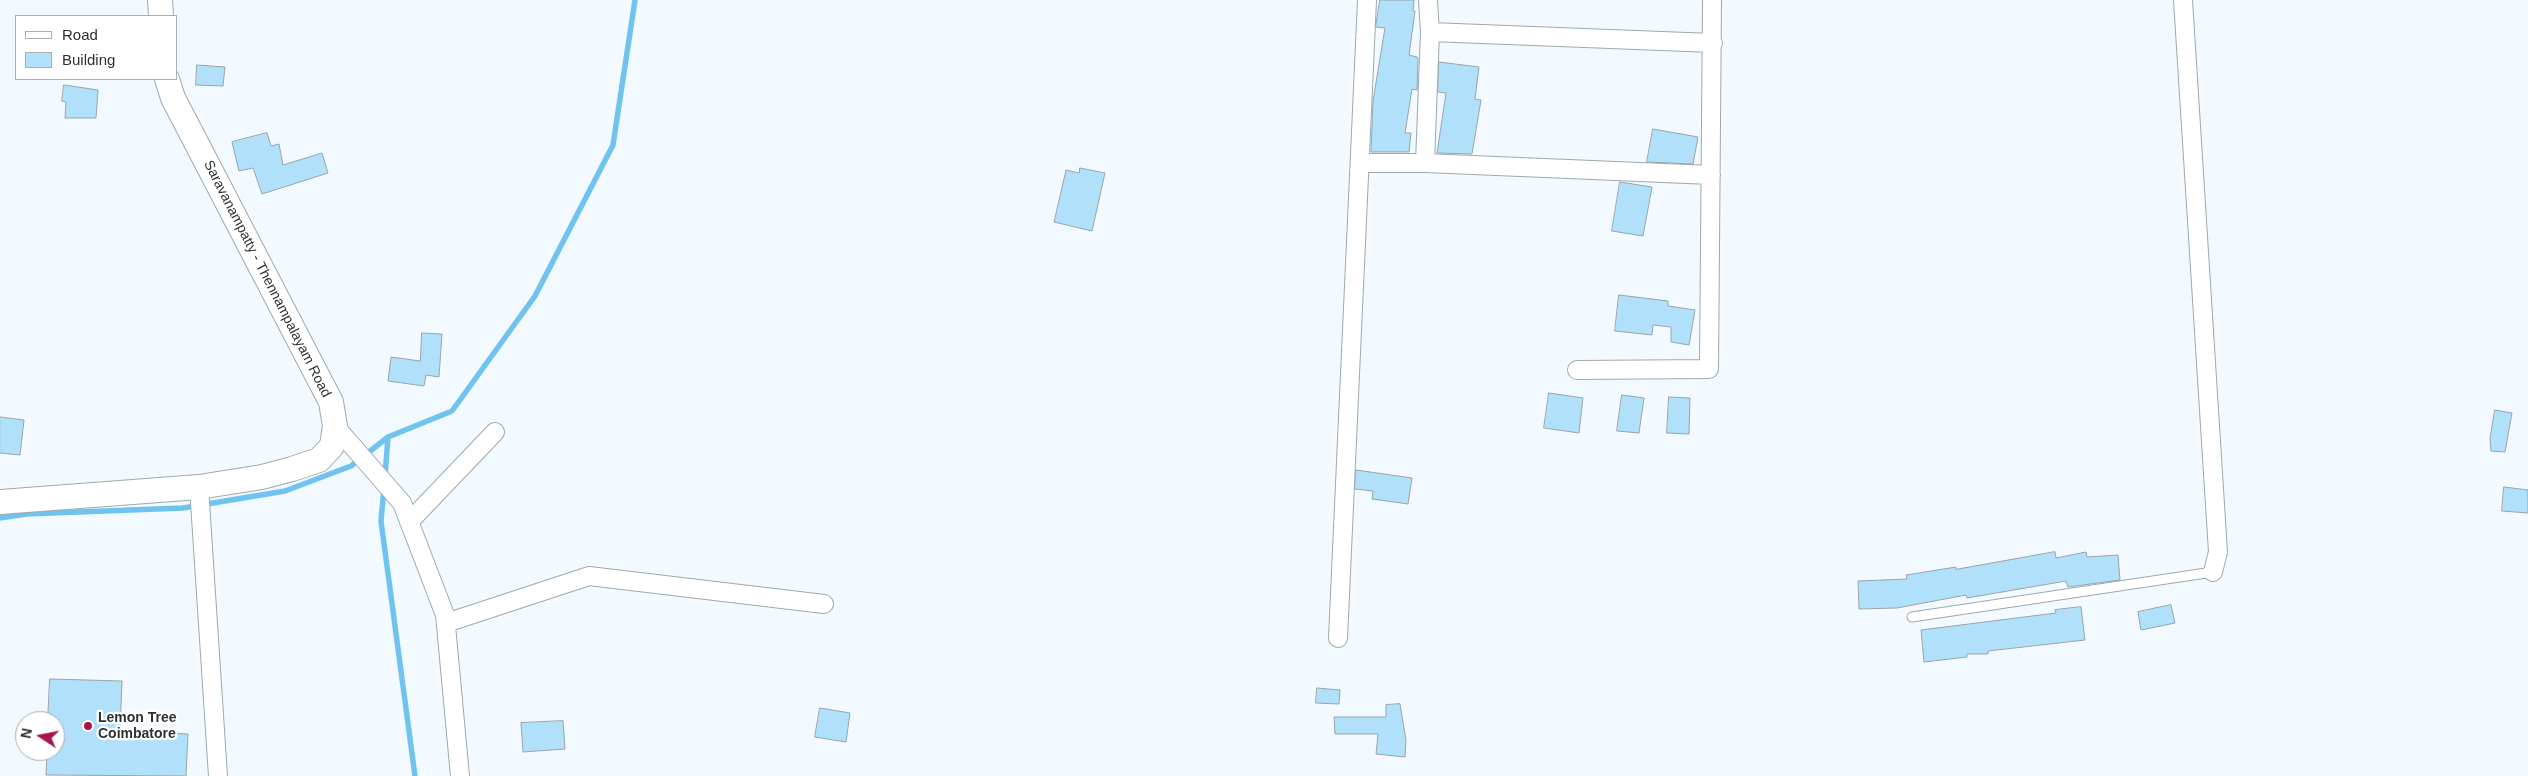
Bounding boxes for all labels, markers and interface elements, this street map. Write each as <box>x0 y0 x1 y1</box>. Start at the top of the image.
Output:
legend <box>15 15 178 80</box>
text: Road <box>62 26 98 43</box>
text: Building <box>62 51 115 68</box>
street label: Saravanampatty - Thennampalayam Road <box>200 158 334 400</box>
place label: Lemon Tree Coimbatore <box>98 710 177 742</box>
north arrow <box>15 711 65 761</box>
marker: Lemon Tree Coimbatore <box>82 720 94 732</box>
text: N <box>17 727 35 740</box>

